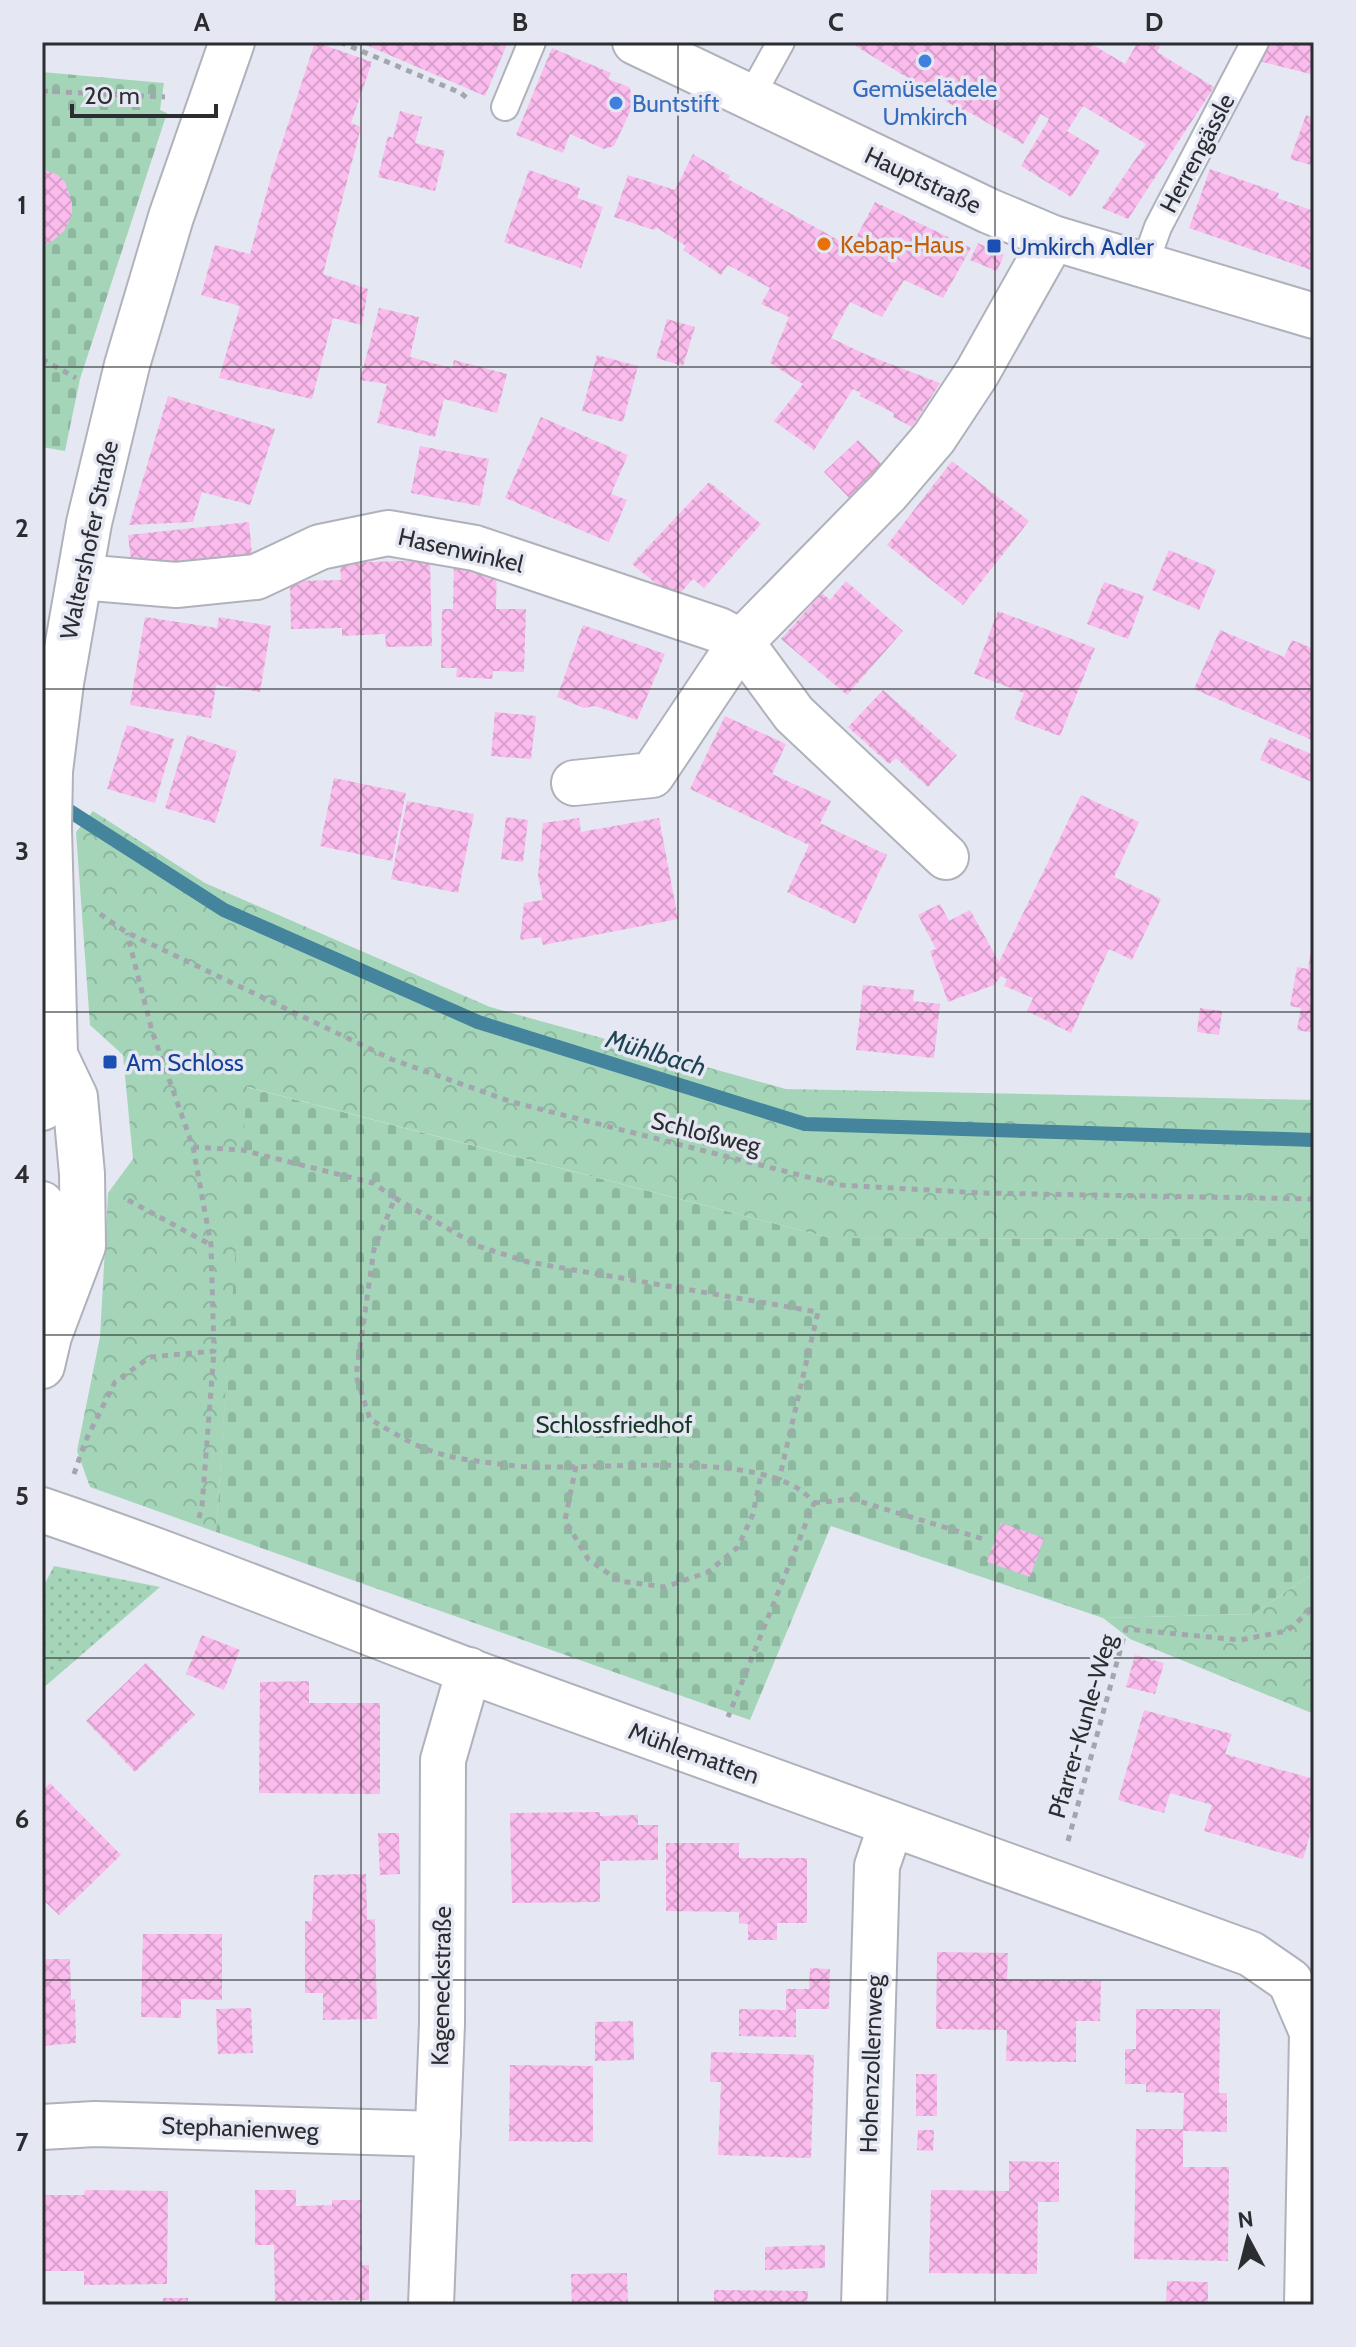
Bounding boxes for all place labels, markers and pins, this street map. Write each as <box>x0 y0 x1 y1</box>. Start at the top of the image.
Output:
marker: Gemüselädele Umkirch <box>916 52 934 70</box>
place label: Gemüselädele Umkirch <box>853 74 997 131</box>
place label: Buntstift <box>632 89 719 118</box>
marker: Buntstift <box>607 94 625 112</box>
place label: Kebap-Haus <box>840 230 964 259</box>
place label: Umkirch Adler <box>1010 232 1154 261</box>
marker: Kebap-Haus <box>815 235 833 253</box>
marker: Umkirch Adler <box>985 237 1003 255</box>
place label: Am Schloss <box>126 1048 244 1077</box>
marker: Am Schloss <box>101 1053 119 1071</box>

